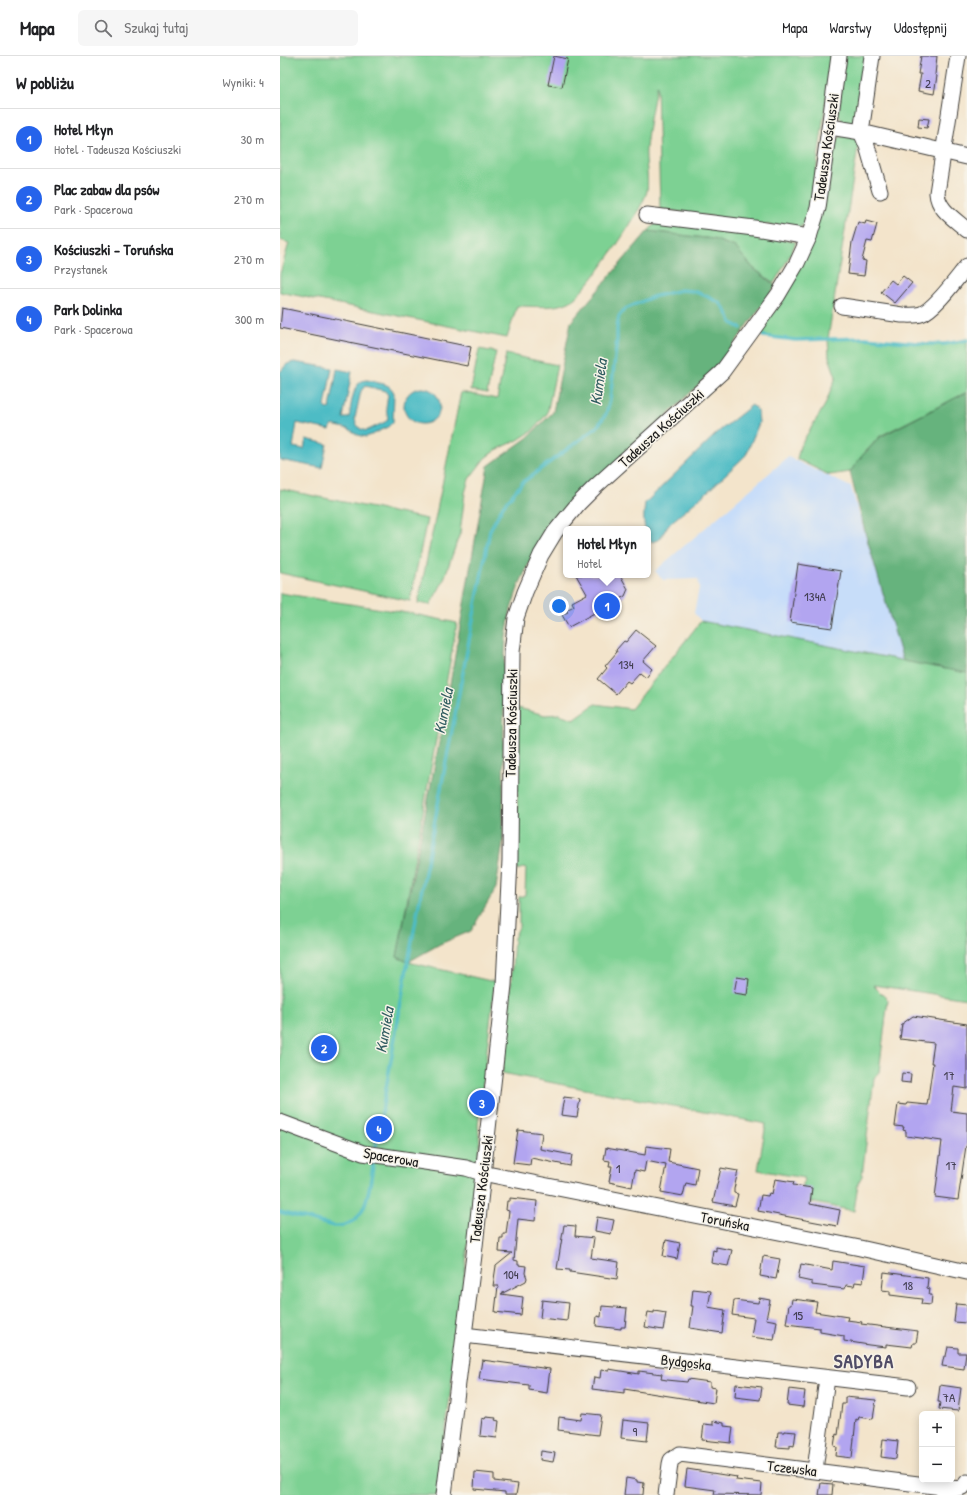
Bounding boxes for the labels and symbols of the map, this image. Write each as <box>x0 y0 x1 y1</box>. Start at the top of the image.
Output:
house number: 2 <box>925 74 931 92</box>
street label: Tadeusza Kościuszki <box>808 92 844 202</box>
water label: Kumiela <box>584 356 612 406</box>
street label: Tadeusza Kościuszki <box>614 384 708 472</box>
house number: 134A <box>804 587 827 605</box>
pin: 1 <box>594 591 620 621</box>
your location <box>549 596 569 616</box>
house number: 134 <box>618 655 634 673</box>
street label: Tadeusza Kościuszki <box>500 668 522 778</box>
water label: Kumiela <box>428 685 459 736</box>
water label: Kumiela <box>369 1004 399 1055</box>
pin: 2 <box>311 1033 337 1063</box>
house number: 17 <box>943 1066 955 1084</box>
pin: 3 <box>469 1088 495 1118</box>
pin: 4 <box>366 1114 392 1144</box>
street label: Tadeusza Kościuszki <box>464 1134 498 1244</box>
street label: Spacerowa <box>362 1142 420 1172</box>
house number: 17 <box>945 1156 957 1174</box>
house number: 1 <box>616 1159 621 1177</box>
street label: Toruńska <box>699 1206 751 1236</box>
house number: 104 <box>503 1265 519 1283</box>
house number: 18 <box>903 1276 914 1294</box>
house number: 15 <box>793 1306 804 1324</box>
district label: SADYBA <box>834 1348 894 1374</box>
street label: Bydgoska <box>660 1349 712 1376</box>
house number: 7A <box>943 1388 956 1406</box>
house number: 9 <box>633 1422 638 1440</box>
street label: Tczewska <box>766 1455 818 1481</box>

